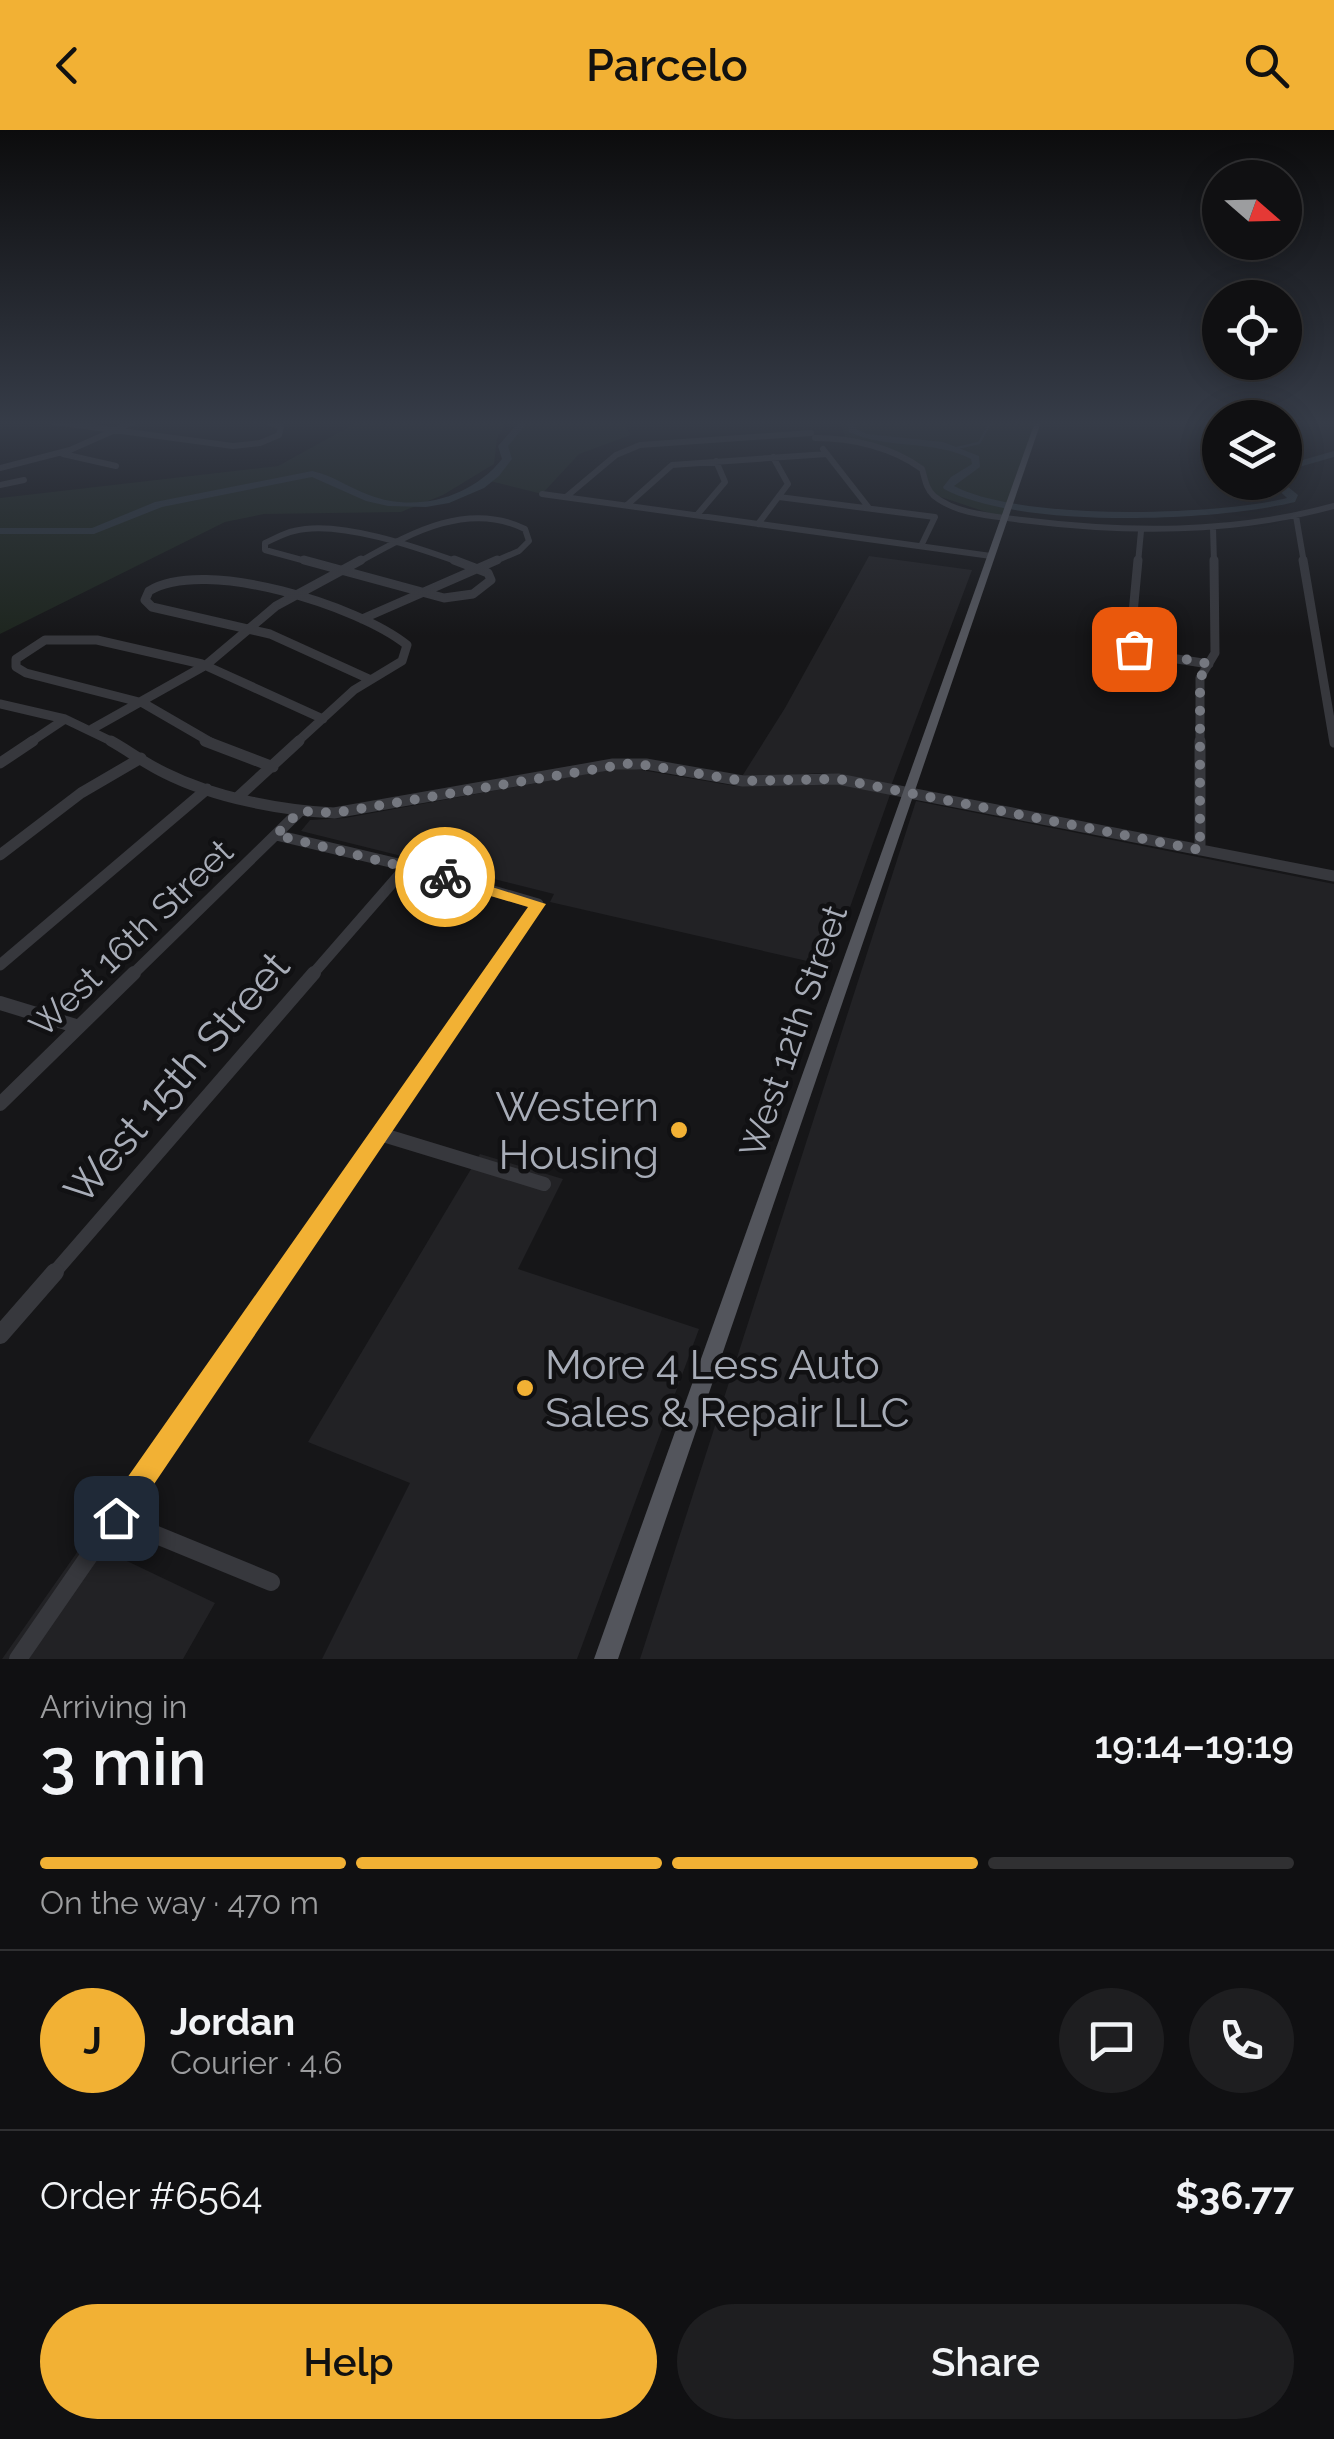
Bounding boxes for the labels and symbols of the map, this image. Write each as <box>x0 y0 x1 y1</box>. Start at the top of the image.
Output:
north arrow <box>1202 160 1302 260</box>
pin <box>1092 607 1177 692</box>
courier <box>395 827 495 927</box>
street label: West 16th Street <box>21 830 241 1045</box>
street label: West 12th Street <box>731 899 855 1162</box>
street label: West 15th Street <box>54 942 300 1214</box>
place label: Western Housing <box>495 1082 659 1179</box>
marker: Western Housing <box>668 1119 690 1141</box>
place label: More 4 Less Auto Sales & Repair LLC <box>545 1340 910 1437</box>
marker: More 4 Less Auto Sales & Repair LLC <box>514 1377 536 1399</box>
pin <box>74 1476 159 1561</box>

